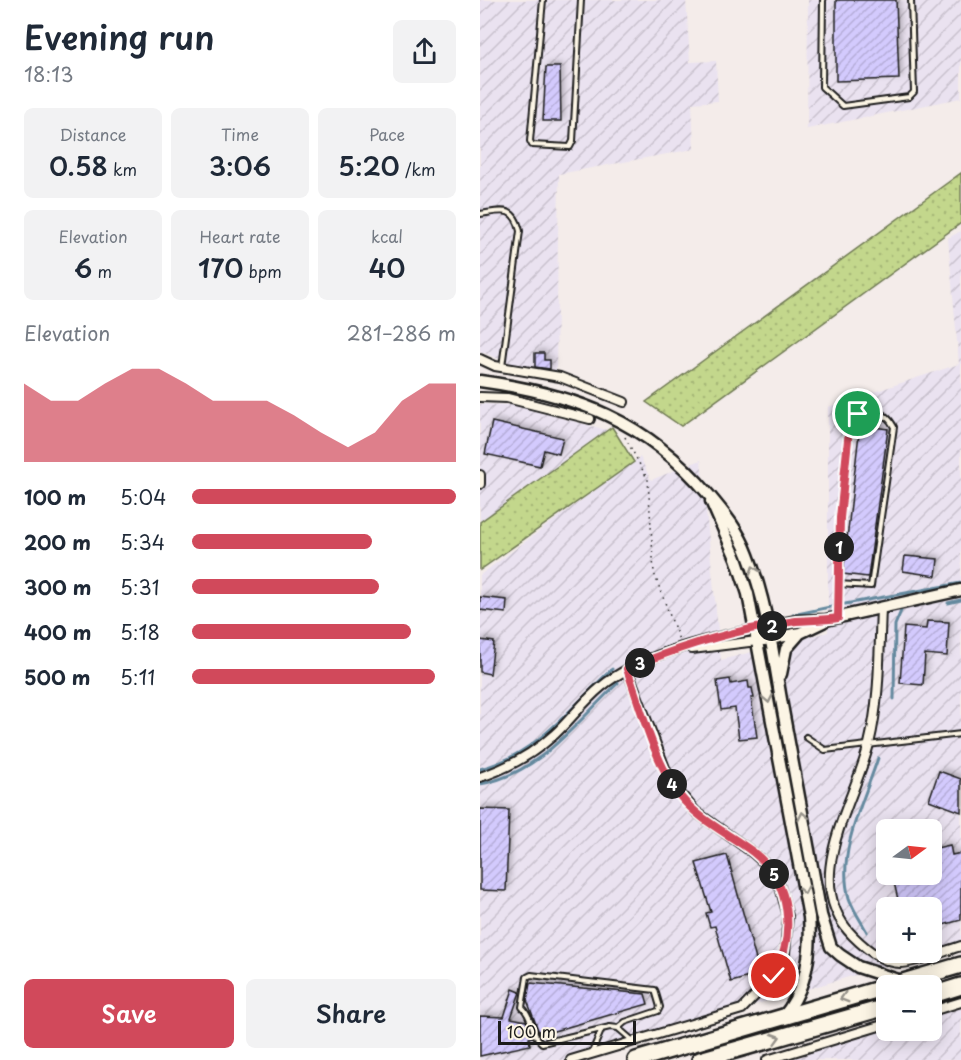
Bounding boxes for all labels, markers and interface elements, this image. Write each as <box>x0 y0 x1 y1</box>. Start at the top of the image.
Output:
text: Evening run <box>24 11 215 61</box>
button: share <box>393 20 456 83</box>
text: 18:13 <box>24 59 73 89</box>
text: Distance <box>59 122 127 146</box>
text: Time <box>221 122 259 146</box>
text: Pace <box>369 122 405 146</box>
text: 0.58 <box>49 146 108 185</box>
text: 3:06 <box>209 146 271 185</box>
text: 5:20 <box>338 146 400 185</box>
text: km <box>108 157 137 181</box>
text: /km <box>400 157 436 181</box>
text: Elevation <box>58 224 128 248</box>
text: Heart rate <box>200 224 280 248</box>
text: kcal <box>371 224 403 248</box>
text: 6 <box>74 248 92 287</box>
text: 170 <box>198 248 244 287</box>
text: 40 <box>369 248 405 287</box>
text: m <box>92 259 112 283</box>
text: bpm <box>244 259 282 283</box>
text: Elevation <box>24 318 110 348</box>
text: 281–286 m <box>347 318 456 348</box>
pin <box>832 388 883 439</box>
icon: arrive <box>841 397 874 430</box>
text: 100 m <box>24 482 86 512</box>
text: 5:04 <box>120 482 166 512</box>
text: 200 m <box>24 527 91 557</box>
text: 5:34 <box>120 527 165 557</box>
pin: 1 <box>824 532 854 562</box>
text: 1 <box>835 535 843 559</box>
one-way arrow <box>748 565 761 576</box>
text: 300 m <box>24 572 92 602</box>
text: 5:31 <box>120 572 160 602</box>
pin: 2 <box>757 611 787 641</box>
text: 2 <box>766 614 778 638</box>
text: 400 m <box>24 617 92 647</box>
text: 5:18 <box>120 617 160 647</box>
pin: 3 <box>625 648 655 678</box>
text: 3 <box>635 651 645 675</box>
text: 500 m <box>24 662 91 692</box>
text: 5:11 <box>120 662 155 692</box>
one-way arrow <box>761 693 774 703</box>
pin: 4 <box>657 769 687 799</box>
text: 4 <box>667 772 677 796</box>
one-way arrow <box>797 811 810 821</box>
north arrow <box>876 819 942 885</box>
map controls <box>876 819 942 1041</box>
pin: 5 <box>759 859 789 889</box>
text: 5 <box>769 862 779 886</box>
one-way arrow <box>797 885 810 895</box>
button: + <box>876 897 942 963</box>
pin <box>748 950 799 1001</box>
icon: check <box>757 959 790 992</box>
button: − <box>876 975 942 1041</box>
button: Save <box>24 979 234 1048</box>
button: Share <box>246 979 456 1048</box>
one-way arrow <box>839 991 850 1003</box>
scale bar <box>498 1018 636 1046</box>
text: 100 m <box>507 1019 556 1043</box>
one-way arrow <box>770 1033 781 1045</box>

